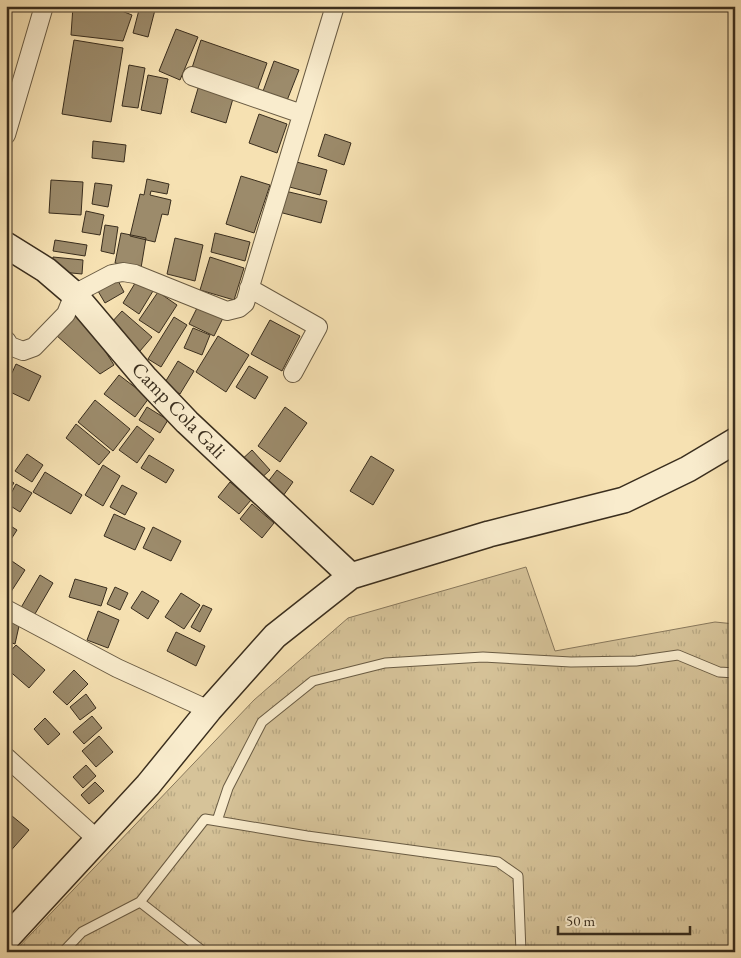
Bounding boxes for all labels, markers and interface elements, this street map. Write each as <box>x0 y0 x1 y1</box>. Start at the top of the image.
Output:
street label: Camp Cola Gali <box>126 356 232 464</box>
scale bar <box>558 903 691 935</box>
text: 50 m <box>566 911 595 930</box>

